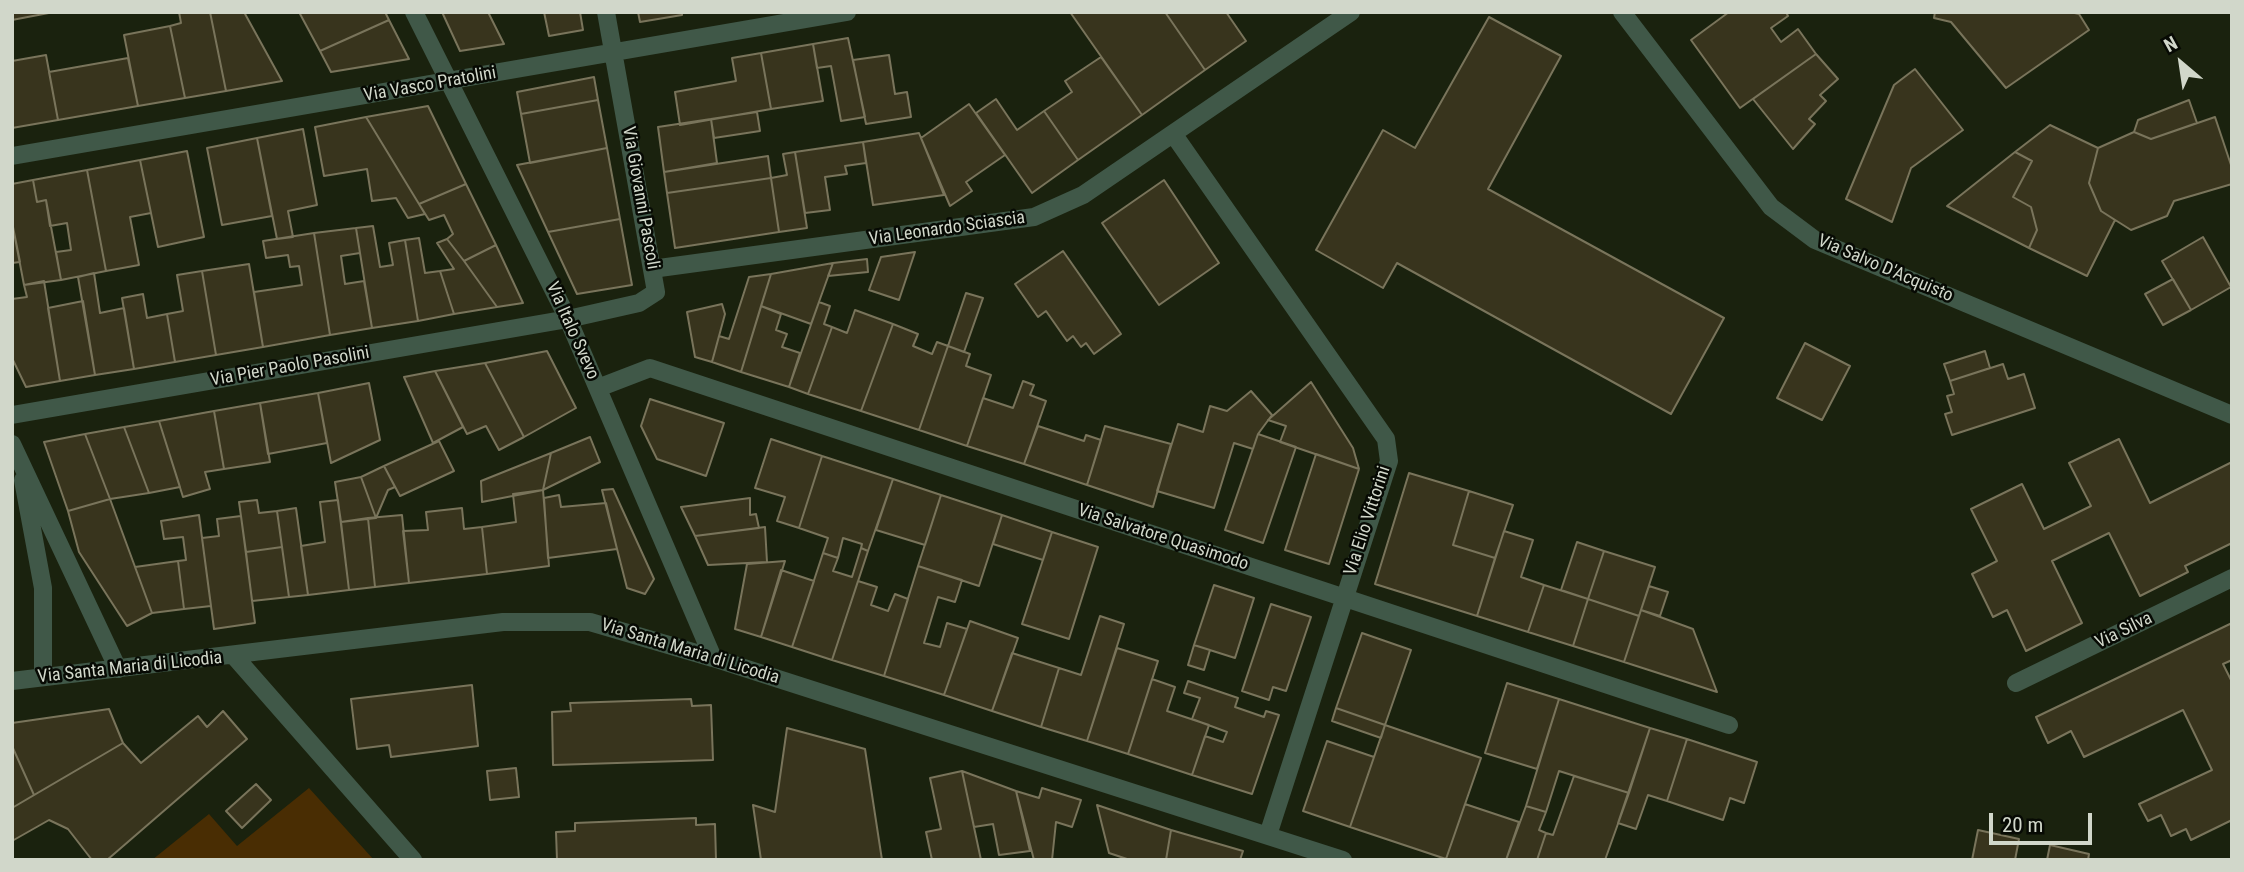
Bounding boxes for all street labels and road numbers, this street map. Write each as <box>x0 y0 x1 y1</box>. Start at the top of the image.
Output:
street label: Via Vasco Pratolini <box>362 63 498 107</box>
street label: Via Giovanni Pascoli <box>617 125 663 271</box>
street label: Via Leonardo Sciascia <box>868 207 1026 251</box>
street label: Via Salvo D'Acquisto <box>1814 231 1956 307</box>
street label: Via Italo Svevo <box>541 279 603 383</box>
street label: Via Pier Paolo Pasolini <box>209 342 371 392</box>
street label: Via Elio Vittorini <box>1340 464 1396 578</box>
street label: Via Salvatore Quasimodo <box>1075 500 1251 576</box>
street label: Via Silva <box>2092 608 2156 654</box>
street label: Via Santa Maria di Licodia <box>598 615 782 689</box>
street label: Via Santa Maria di Licodia <box>37 648 223 688</box>

